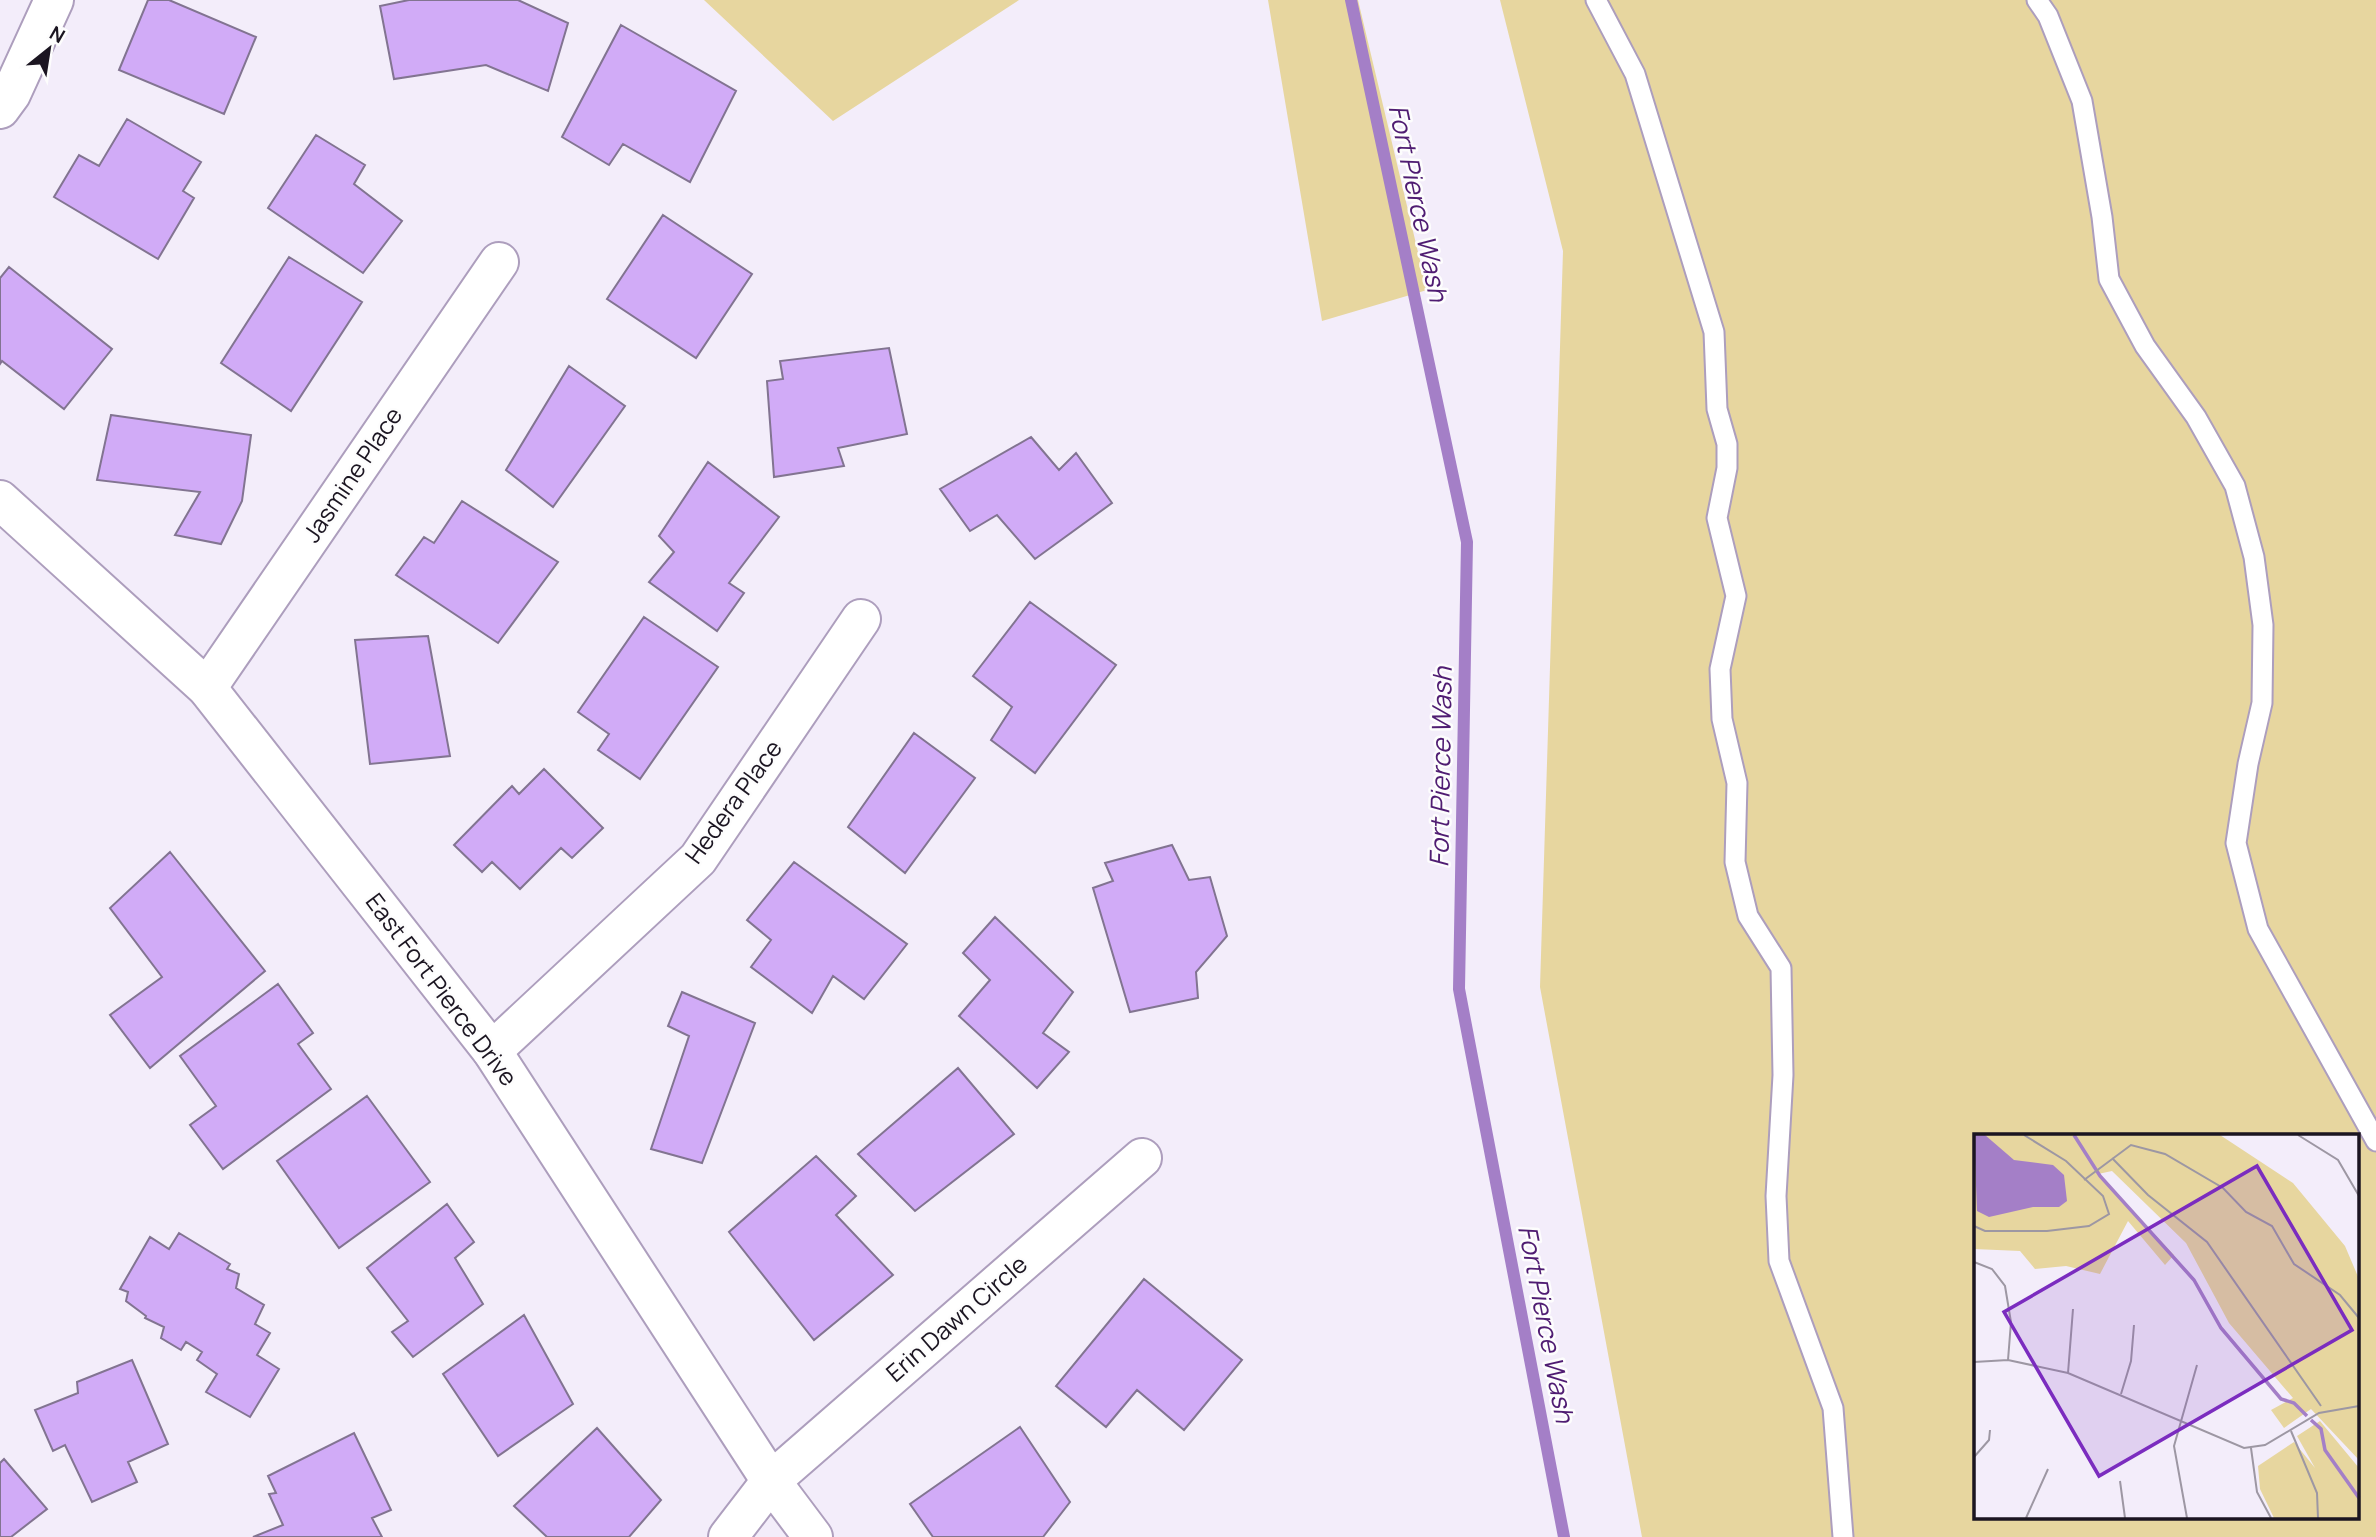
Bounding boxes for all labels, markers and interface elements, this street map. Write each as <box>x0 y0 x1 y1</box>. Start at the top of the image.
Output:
north arrow <box>14 14 84 84</box>
text: N <box>45 20 70 49</box>
water label: Fort Pierce Wash <box>1381 101 1458 306</box>
street label: Jasmine Place <box>294 400 409 548</box>
water label: Fort Pierce Wash <box>1420 665 1460 867</box>
street label: Hedera Place <box>677 733 789 870</box>
street label: East Fort Pierce Drive <box>359 886 526 1092</box>
inset map <box>1974 1134 2358 1520</box>
water label: Fort Pierce Wash <box>1510 1222 1584 1427</box>
street label: Erin Dawn Circle <box>878 1247 1034 1388</box>

